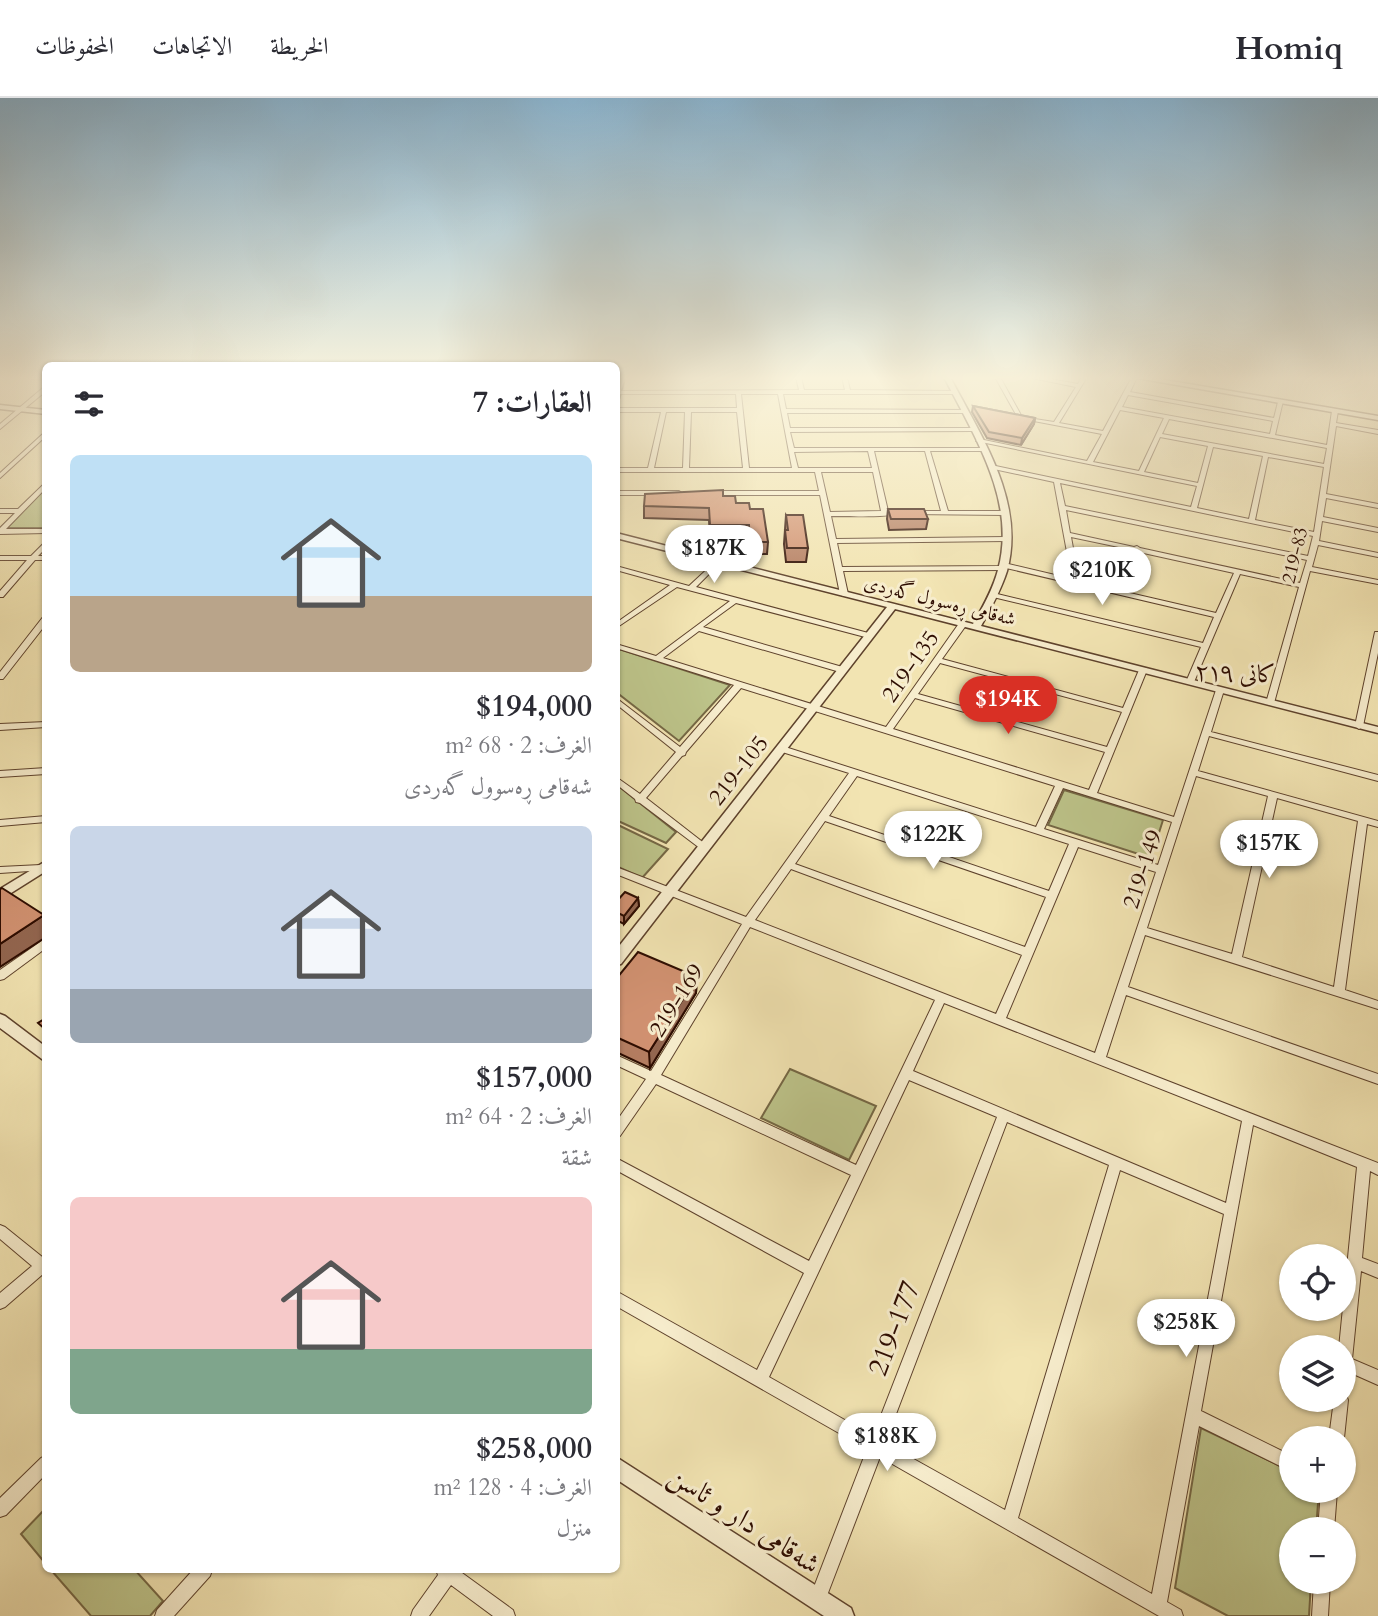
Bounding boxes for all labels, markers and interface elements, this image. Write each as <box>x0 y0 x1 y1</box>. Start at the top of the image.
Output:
text: Homiq <box>1235 26 1343 71</box>
text: المحفوظات <box>35 30 114 63</box>
text: الاتجاهات <box>152 30 232 63</box>
text: الخريطة <box>270 30 329 63</box>
text: العقارات: 7 <box>473 382 592 423</box>
icon: filters <box>70 385 108 423</box>
icon: home <box>268 500 394 626</box>
street label: 219-83 <box>1275 524 1314 586</box>
pin: $187K <box>665 526 763 585</box>
text: $187K <box>681 532 747 563</box>
pin: $210K <box>1053 547 1151 607</box>
text: $210K <box>1069 554 1135 585</box>
street label: شەقامی ڕەسوول گەردی <box>861 569 1019 634</box>
street label: 219-135 <box>874 624 946 708</box>
district label: کانی ٢١٩ <box>1196 658 1276 691</box>
pin: $194K <box>959 676 1057 736</box>
text: $194K <box>975 683 1041 714</box>
text: $194,000 <box>476 686 592 727</box>
street label: 219-105 <box>701 729 776 812</box>
text: الغرف: 2 · 68 m² <box>445 730 592 761</box>
text: شەقامی ڕەسوول گەردی <box>404 771 592 802</box>
pin: $122K <box>884 812 982 871</box>
text: $122K <box>900 818 966 849</box>
pin: $157K <box>1220 820 1318 880</box>
street label: 219-149 <box>1115 826 1170 912</box>
text: $157K <box>1236 827 1302 858</box>
icon: home <box>268 871 394 997</box>
street label: 219-169 <box>642 958 711 1043</box>
text: $157,000 <box>476 1057 592 1098</box>
text: الغرف: 2 · 64 m² <box>445 1101 592 1132</box>
text: شقة <box>562 1142 592 1173</box>
icon: home <box>268 1242 394 1368</box>
map controls <box>1279 1244 1356 1594</box>
button: locate <box>1279 1244 1356 1321</box>
street label: 219-177 <box>859 1276 929 1381</box>
pin: $258K <box>1137 1300 1235 1359</box>
text: $258K <box>1153 1306 1219 1337</box>
button: layers <box>1279 1335 1356 1412</box>
pin: $188K <box>838 1414 936 1473</box>
text: $188K <box>854 1420 920 1451</box>
button: + <box>1279 1426 1356 1503</box>
text: $258,000 <box>476 1428 592 1469</box>
street label: شەقامی دار و ئاسن <box>661 1457 828 1583</box>
text: الغرف: 4 · 128 m² <box>433 1472 592 1503</box>
text: منزل <box>557 1513 592 1544</box>
button: − <box>1279 1517 1356 1594</box>

